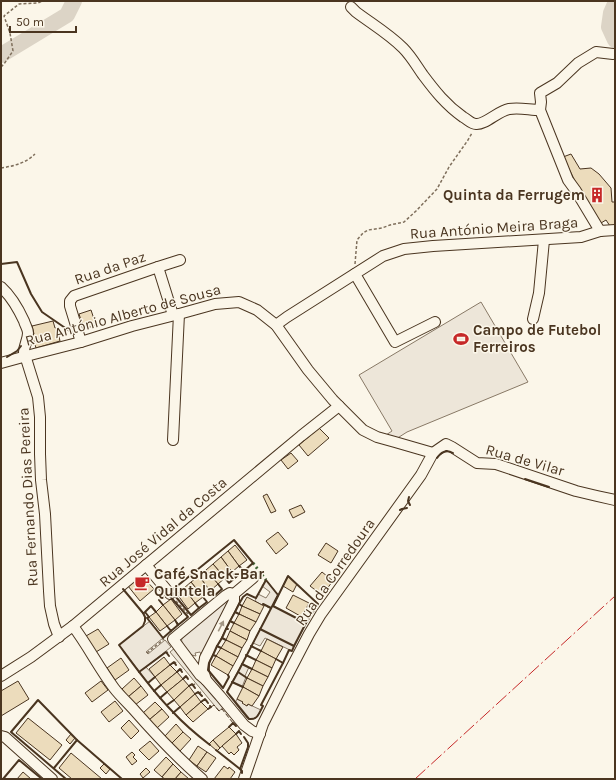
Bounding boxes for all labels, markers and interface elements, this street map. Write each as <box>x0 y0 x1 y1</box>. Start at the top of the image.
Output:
scale bar <box>10 8 76 34</box>
text: 50 m <box>16 15 44 29</box>
place label: Quinta da Ferrugem <box>443 186 585 204</box>
building icon: Quinta da Ferrugem <box>588 186 606 204</box>
street label: Rua António Meira Braga <box>409 213 579 243</box>
street label: Rua da Paz <box>72 247 148 289</box>
street label: Rua António Alberto de Sousa <box>23 280 223 350</box>
place label: Campo de Futebol Ferreiros <box>473 321 601 356</box>
sports icon: Campo de Futebol Ferreiros <box>452 330 470 348</box>
street label: Rua Fernando Dias Pereira <box>14 407 42 587</box>
street label: Rua de Vilar <box>484 440 567 480</box>
street label: Rua José Vidal da Costa <box>95 473 231 591</box>
street label: Rua da Corredoura <box>291 515 379 629</box>
place label: Café Snack-Bar Quintela <box>154 565 264 600</box>
cafe icon: Café Snack-Bar Quintela <box>133 574 151 592</box>
one-way arrow <box>218 620 225 632</box>

